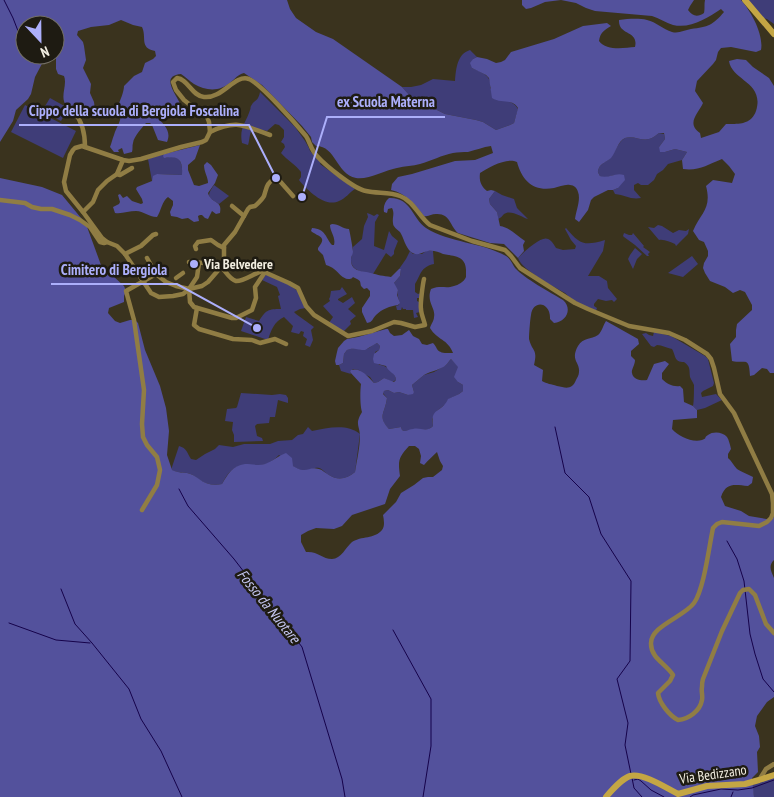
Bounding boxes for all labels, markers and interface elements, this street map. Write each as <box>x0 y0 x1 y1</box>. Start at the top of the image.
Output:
north arrow <box>15 15 65 65</box>
text: N <box>38 42 52 62</box>
callout: ex Scuola Materna <box>327 87 445 117</box>
text: ex Scuola Materna <box>337 92 435 111</box>
callout: Cippo della scuola di Bergiola Foscalina <box>19 95 249 125</box>
text: Cippo della scuola di Bergiola Foscalina <box>29 101 239 120</box>
callout: Cimitero di Bergiola <box>51 254 177 284</box>
place label: Via Belvedere <box>203 255 273 273</box>
marker: Via Belvedere <box>188 258 200 270</box>
text: Cimitero di Bergiola <box>61 260 167 279</box>
water label: Fosso da Nuotare <box>233 565 305 647</box>
street label: Via Bedizzano <box>677 760 748 788</box>

